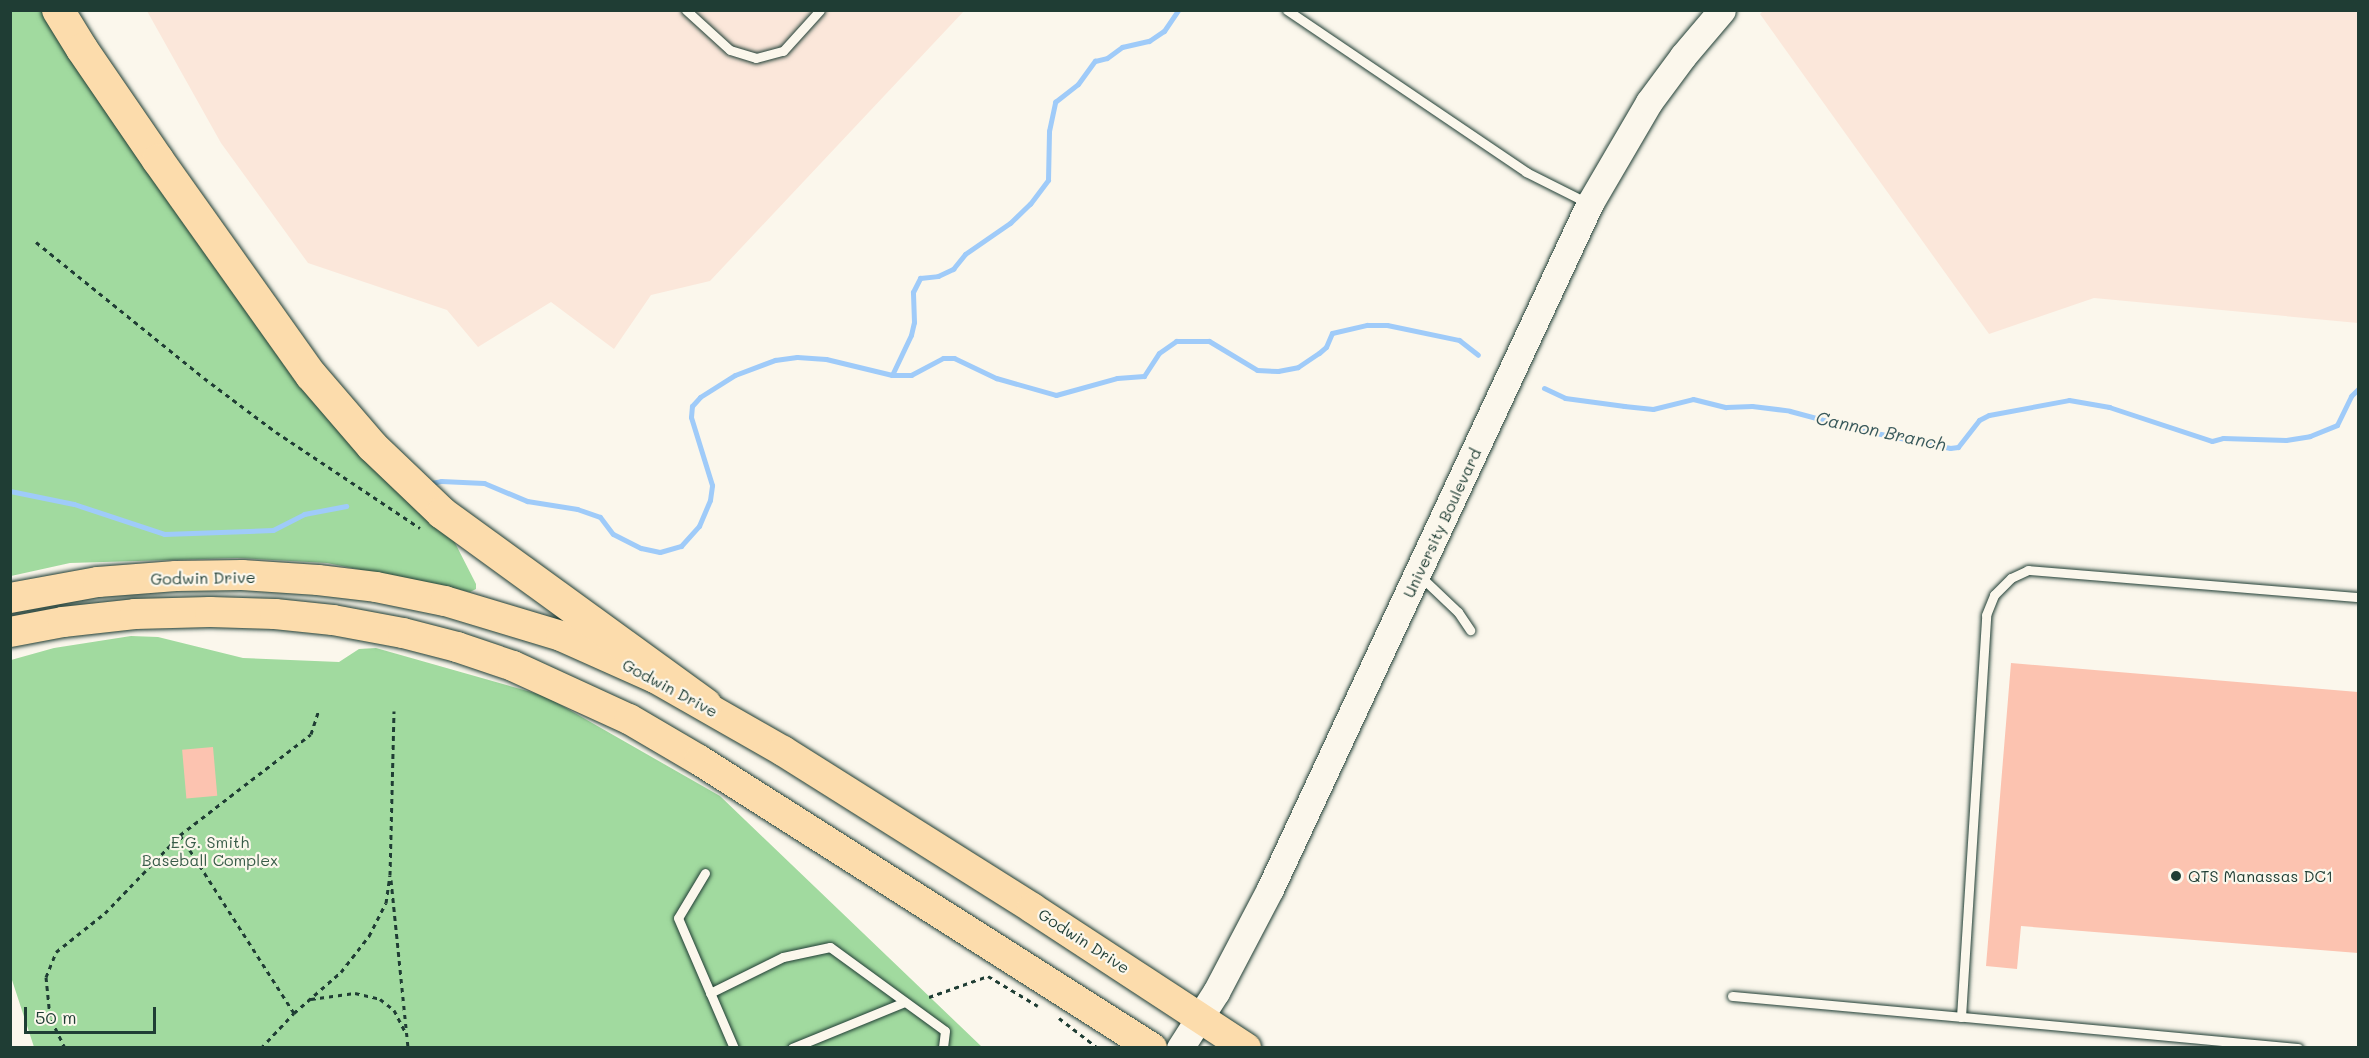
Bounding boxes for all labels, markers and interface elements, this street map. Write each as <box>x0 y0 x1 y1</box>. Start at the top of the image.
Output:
water label: Cannon Branch <box>1814 407 1948 455</box>
street label: University Boulevard <box>1399 445 1485 601</box>
street label: Godwin Drive <box>150 567 256 589</box>
street label: Godwin Drive <box>619 655 721 721</box>
park label: E.G. Smith Baseball Complex <box>142 832 278 870</box>
place label: QTS Manassas DC1 <box>2188 866 2333 886</box>
marker: QTS Manassas DC1 <box>2169 869 2183 883</box>
street label: Godwin Drive <box>1035 904 1133 978</box>
scale bar <box>27 995 159 1033</box>
text: 50 m <box>35 1005 77 1029</box>

